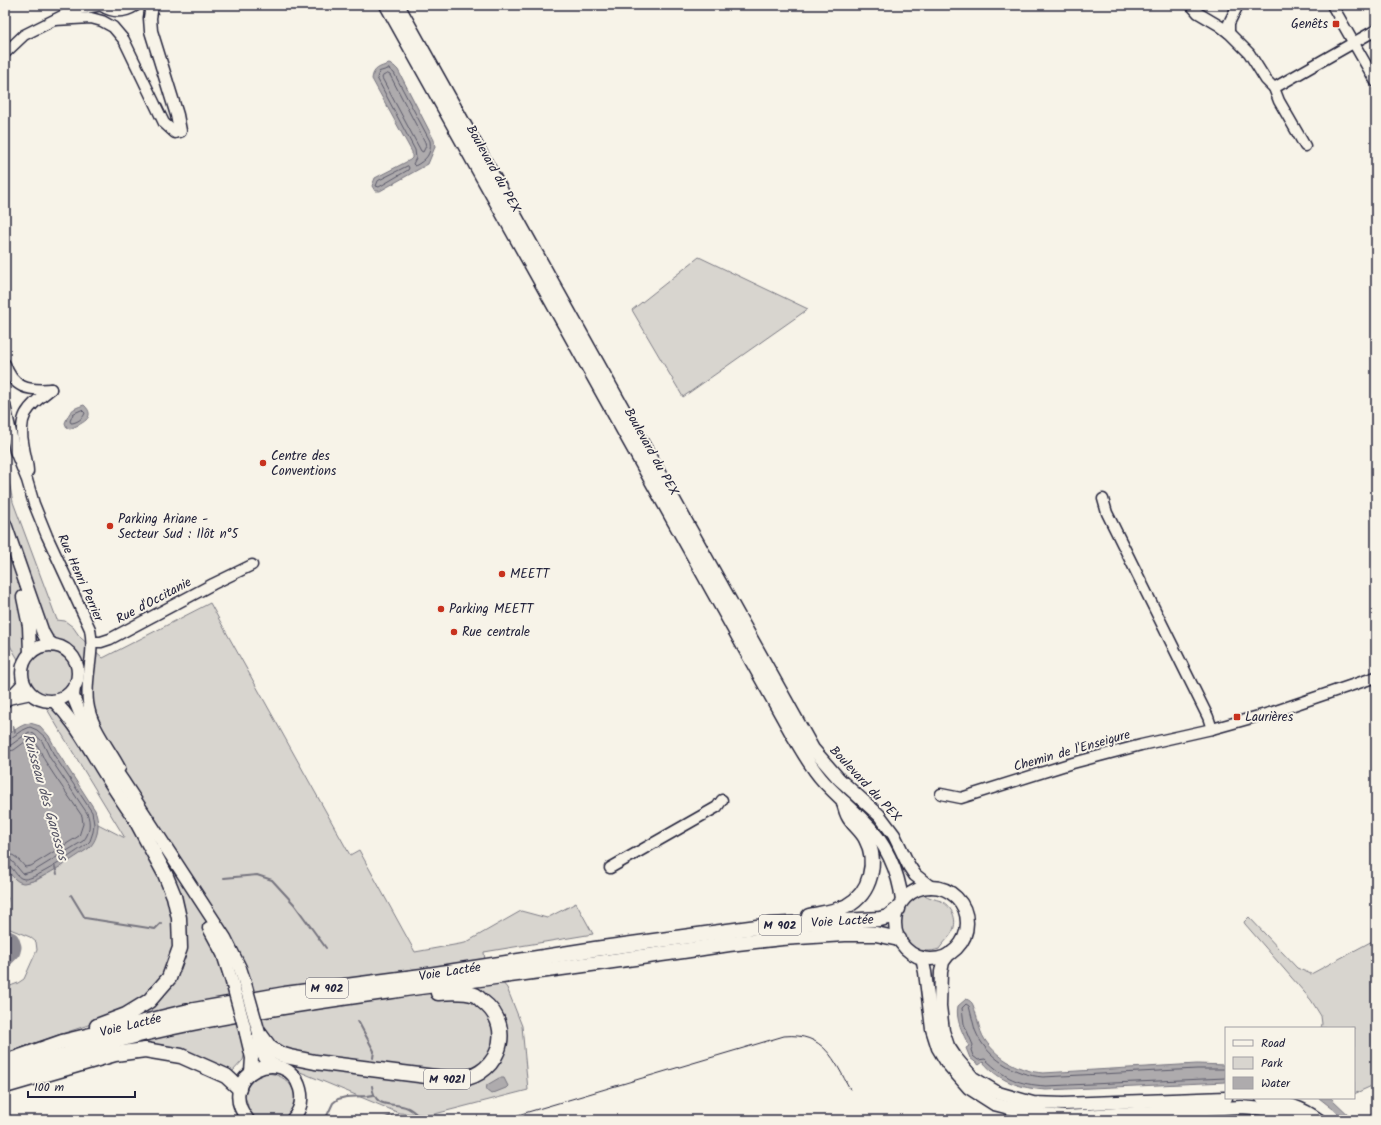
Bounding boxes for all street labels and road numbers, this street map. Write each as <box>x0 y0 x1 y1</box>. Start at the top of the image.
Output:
street label: Boulevard du PEX <box>460 121 526 218</box>
street label: Boulevard du PEX <box>618 404 684 501</box>
street label: Rue Henri Perrier <box>51 531 109 626</box>
street label: Rue d'Occitanie <box>112 572 196 630</box>
street label: Chemin de l'Enseigure <box>1011 724 1133 778</box>
street label: Boulevard du PEX <box>824 741 907 828</box>
street label: Voie Lactée <box>811 909 874 933</box>
road number: M 902 <box>759 915 801 935</box>
street label: Voie Lactée <box>417 956 483 987</box>
road number: M 902 <box>306 978 348 998</box>
street label: Voie Lactée <box>98 1008 164 1043</box>
road number: M 902l <box>424 1069 470 1089</box>

